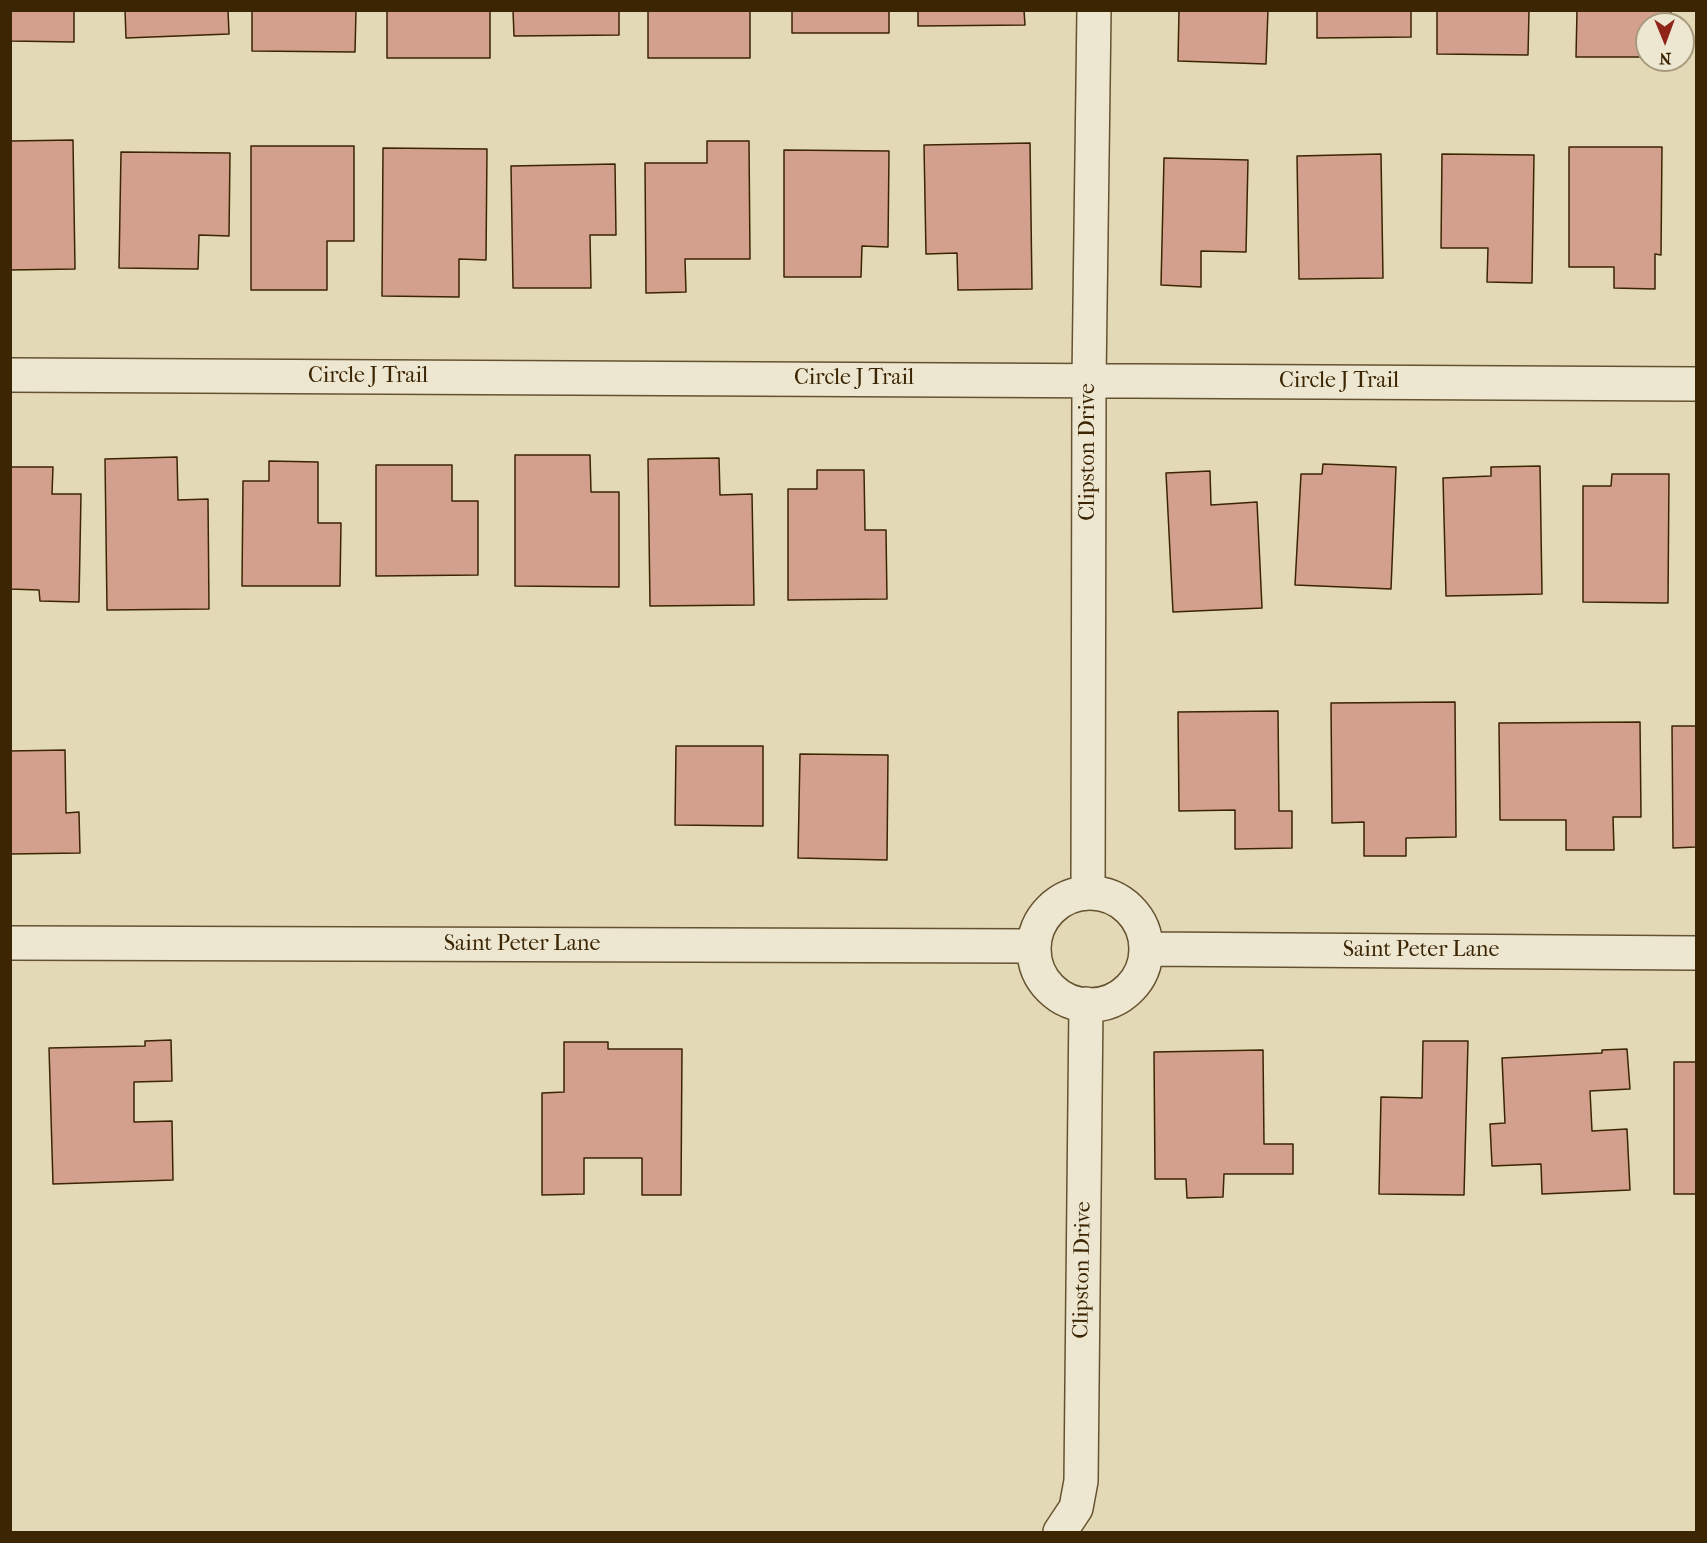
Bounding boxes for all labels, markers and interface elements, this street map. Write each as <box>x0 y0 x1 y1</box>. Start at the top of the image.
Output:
north arrow <box>1635 12 1695 72</box>
text: N <box>1659 49 1672 68</box>
street label: Circle J Trail <box>308 364 428 390</box>
street label: Circle J Trail <box>794 366 914 392</box>
street label: Circle J Trail <box>1279 369 1399 395</box>
street label: Clipston Drive <box>1076 383 1102 521</box>
street label: Saint Peter Lane <box>444 932 600 958</box>
street label: Saint Peter Lane <box>1343 938 1499 964</box>
street label: Clipston Drive <box>1069 1201 1097 1339</box>

